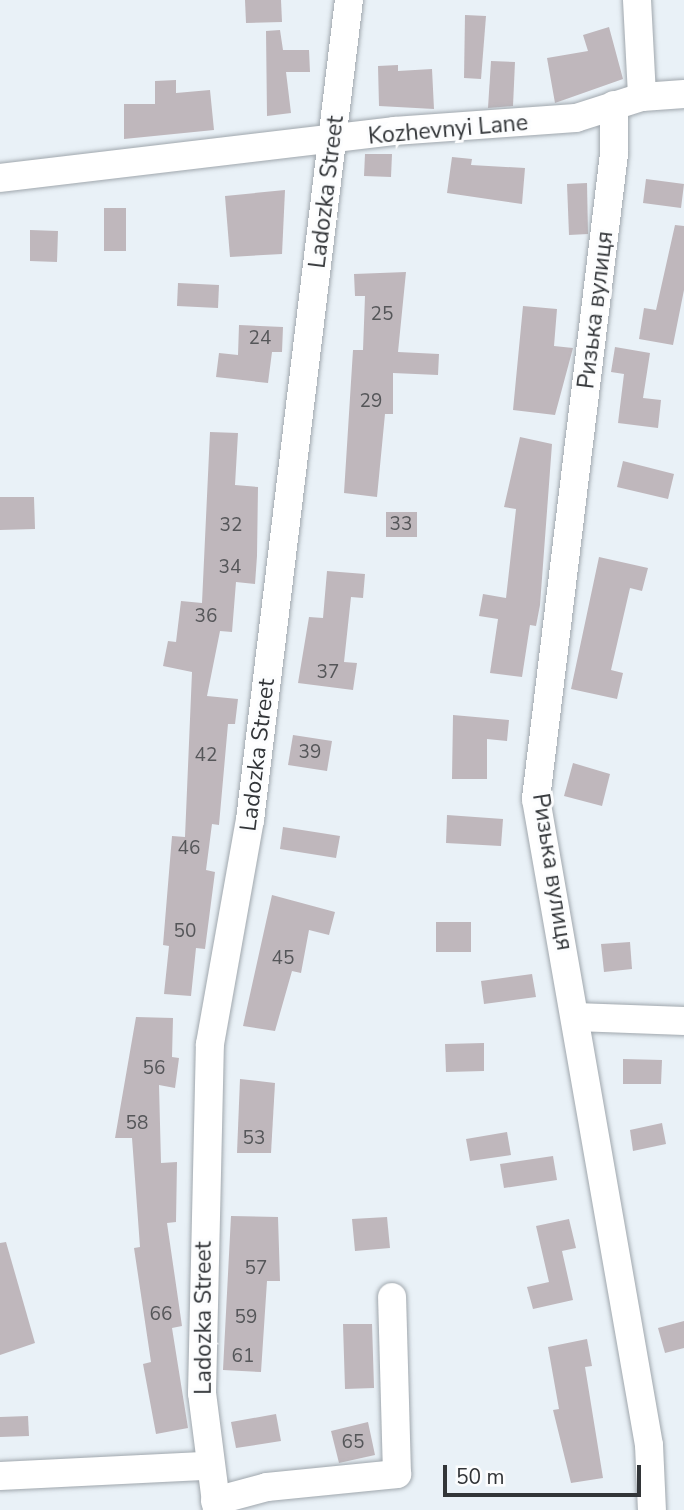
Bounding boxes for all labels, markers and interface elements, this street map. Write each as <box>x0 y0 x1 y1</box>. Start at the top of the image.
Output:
street label: Kozhevnyi Lane <box>367 109 529 151</box>
street label: Ladozka Street <box>304 114 350 270</box>
street label: Ризька вулиця <box>573 230 619 390</box>
house number: 25 <box>371 304 393 326</box>
house number: 24 <box>249 328 271 350</box>
house number: 29 <box>360 391 382 413</box>
house number: 33 <box>390 514 412 536</box>
house number: 32 <box>220 515 242 537</box>
house number: 34 <box>219 557 241 579</box>
house number: 36 <box>195 606 217 628</box>
house number: 37 <box>317 662 339 684</box>
street label: Ladozka Street <box>235 677 281 833</box>
house number: 39 <box>299 742 321 764</box>
house number: 42 <box>195 745 217 767</box>
street label: Ризька вулиця <box>526 791 578 953</box>
house number: 46 <box>178 838 200 860</box>
house number: 50 <box>174 921 196 943</box>
house number: 45 <box>272 948 294 970</box>
house number: 56 <box>143 1058 165 1080</box>
house number: 58 <box>126 1113 148 1135</box>
house number: 53 <box>243 1128 265 1150</box>
street label: Ladozka Street <box>190 1241 218 1395</box>
house number: 57 <box>245 1258 267 1280</box>
house number: 66 <box>150 1304 172 1326</box>
house number: 59 <box>235 1307 257 1329</box>
house number: 61 <box>232 1346 254 1368</box>
house number: 65 <box>342 1432 364 1454</box>
scale bar <box>446 1450 644 1494</box>
text: 50 m <box>456 1463 505 1491</box>

